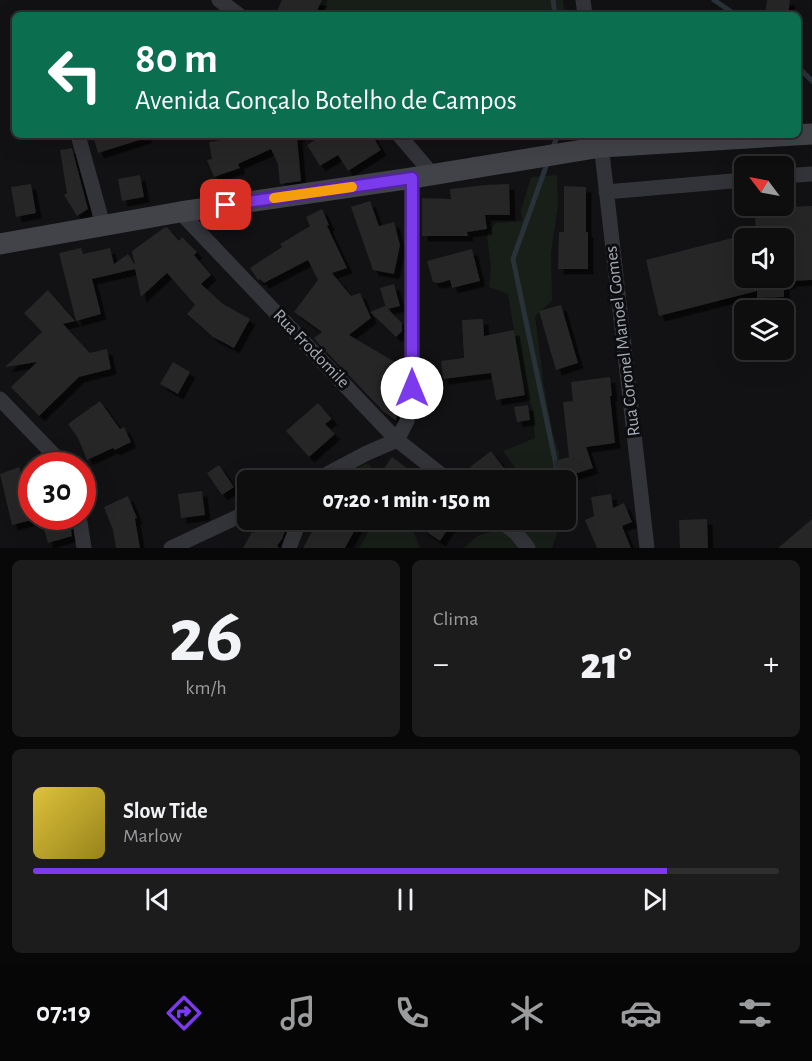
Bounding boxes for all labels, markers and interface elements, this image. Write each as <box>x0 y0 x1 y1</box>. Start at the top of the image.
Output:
icon: left <box>36 36 114 114</box>
text: 80 m <box>135 38 218 80</box>
text: Avenida Gonçalo Botelho de Campos <box>135 87 517 114</box>
north arrow <box>734 156 794 216</box>
map controls <box>734 156 794 360</box>
pin <box>200 179 251 230</box>
icon: arrive <box>209 188 242 221</box>
button: sound <box>734 228 794 288</box>
street label: Rua Coronel Manoel Gomes <box>602 245 644 437</box>
button: layers <box>734 300 794 360</box>
street label: Rua Frodomile <box>269 306 353 392</box>
position arrow <box>380 356 444 420</box>
speed limit sign: 30 <box>18 452 96 530</box>
text: 07:20 · 1 min · 150 m <box>323 489 490 511</box>
text: 26 <box>169 598 243 676</box>
text: Clima <box>433 609 478 629</box>
text: 21° <box>580 642 632 687</box>
text: − <box>433 648 449 681</box>
text: + <box>763 648 779 681</box>
text: km/h <box>185 678 227 698</box>
text: Slow Tide <box>123 800 208 822</box>
text: Marlow <box>123 826 182 846</box>
icon: previous <box>141 883 174 916</box>
icon: pause <box>389 883 422 916</box>
icon: next <box>638 883 671 916</box>
icon: directions <box>163 992 205 1034</box>
icon: music <box>277 992 319 1034</box>
icon: phone <box>391 992 433 1034</box>
icon: climate <box>506 992 548 1034</box>
icon: car <box>620 992 662 1034</box>
icon: filters <box>734 992 776 1034</box>
text: 07:19 <box>36 999 91 1026</box>

